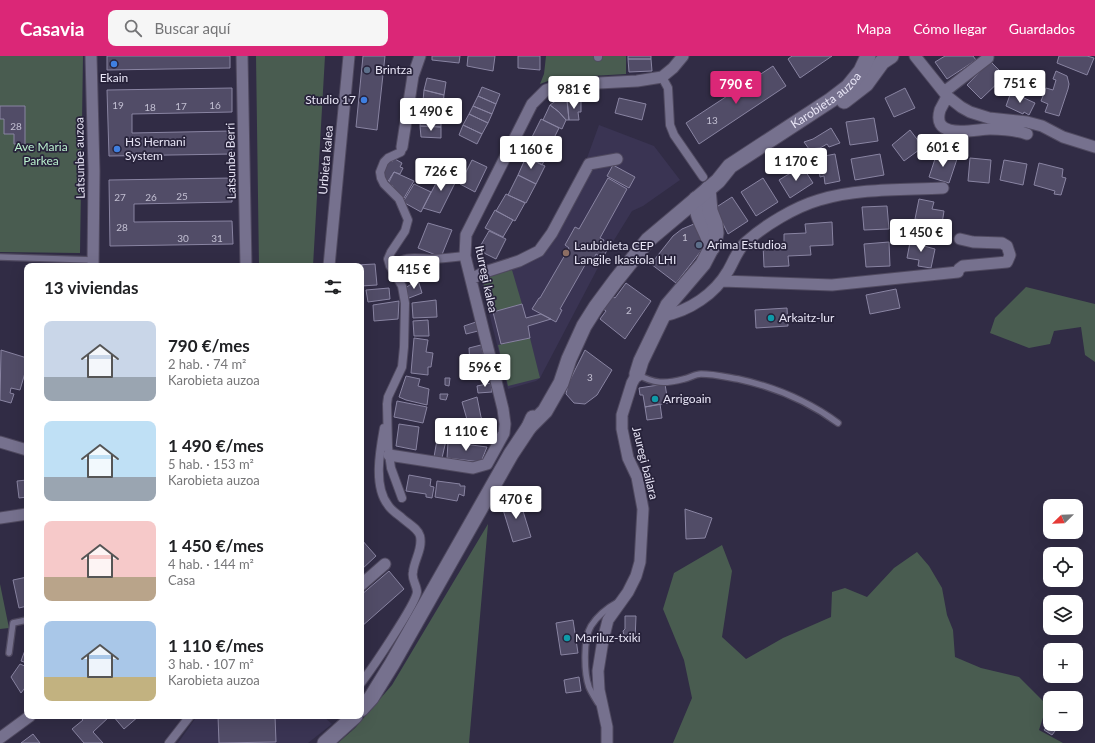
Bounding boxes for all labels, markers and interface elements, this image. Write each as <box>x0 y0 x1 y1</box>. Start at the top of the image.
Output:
search box <box>108 10 388 46</box>
text: Casavia <box>20 17 84 40</box>
icon: search <box>122 17 144 39</box>
text: Buscar aquí <box>154 19 230 37</box>
text: Mapa <box>857 20 891 37</box>
text: Cómo llegar <box>913 20 987 37</box>
text: Guardados <box>1009 20 1075 37</box>
marker: Ekain <box>109 59 119 69</box>
place label: Brintza <box>375 62 412 77</box>
marker: Brintza <box>362 65 372 75</box>
street label: Karobieta auzoa <box>788 69 864 131</box>
place label: Ekain <box>100 70 128 85</box>
pin: 751 € <box>992 70 1048 104</box>
pin: 790 € <box>708 71 764 105</box>
text: 751 € <box>1003 75 1037 91</box>
pin: 981 € <box>546 76 602 110</box>
text: 790 € <box>719 76 753 92</box>
text: 981 € <box>557 81 591 97</box>
place label: Studio 17 <box>305 92 356 107</box>
marker: Studio 17 <box>359 95 369 105</box>
pin: 1 490 € <box>394 98 468 132</box>
house number: 19 <box>112 99 124 111</box>
house number: 16 <box>209 99 221 111</box>
house number: 17 <box>175 100 187 112</box>
house number: 18 <box>144 101 156 113</box>
text: 1 490 € <box>409 103 453 119</box>
house number: 13 <box>706 114 718 126</box>
street label: Latsunbe auzoa <box>71 117 88 199</box>
house number: 28 <box>10 120 22 132</box>
street label: Latsunbe Berri <box>222 122 239 199</box>
street label: Urbieta kalea <box>315 125 336 195</box>
place label: HS Hernani System <box>125 134 186 163</box>
pin: 601 € <box>915 134 971 168</box>
pin: 1 160 € <box>494 136 568 170</box>
park label: Ave Maria Parkea <box>14 139 68 168</box>
text: 601 € <box>926 139 960 155</box>
text: 1 160 € <box>509 141 553 157</box>
marker: HS Hernani System <box>112 144 122 154</box>
pin: 1 170 € <box>759 148 833 182</box>
text: 1 170 € <box>774 153 818 169</box>
pin: 726 € <box>413 158 469 192</box>
text: 726 € <box>424 163 458 179</box>
house number: 25 <box>176 190 188 202</box>
house number: 27 <box>114 191 126 203</box>
house number: 26 <box>145 191 157 203</box>
pin: 1 450 € <box>884 219 958 253</box>
house number: 28 <box>116 221 128 233</box>
text: 1 450 € <box>899 224 943 240</box>
house number: 1 <box>682 231 688 243</box>
house number: 30 <box>177 232 189 244</box>
house number: 31 <box>211 232 223 244</box>
place label: Arima Estudioa <box>707 237 787 252</box>
place label: Laubidieta CEP Langile Ikastola LHI <box>574 238 676 267</box>
marker: Arima Estudioa <box>694 240 704 250</box>
street label: Iturregi kalea <box>472 244 501 314</box>
marker: Laubidieta CEP Langile Ikastola LHI <box>561 248 571 258</box>
pin: 415 € <box>386 256 442 290</box>
text: 415 € <box>397 261 431 277</box>
icon: filters <box>322 276 344 298</box>
text: 13 viviendas <box>44 277 138 298</box>
house number: 2 <box>626 304 632 316</box>
place label: Arkaitz-lur <box>779 310 835 325</box>
marker: Arkaitz-lur <box>766 313 776 323</box>
text: 790 €/mes <box>168 335 250 356</box>
icon: home <box>76 337 124 385</box>
pin: 596 € <box>457 354 513 388</box>
text: 2 hab. · 74 m² <box>168 356 246 372</box>
text: 596 € <box>468 359 502 375</box>
house number: 3 <box>587 371 593 383</box>
text: Karobieta auzoa <box>168 372 260 388</box>
place label: Arrigoain <box>663 391 711 406</box>
marker: Arrigoain <box>650 394 660 404</box>
pin: 1 110 € <box>429 418 503 452</box>
text: 1 110 € <box>444 423 488 439</box>
street label: Jauregi bailara <box>629 425 662 501</box>
text: 1 490 €/mes <box>168 435 264 456</box>
icon: home <box>76 437 124 485</box>
text: 5 hab. · 153 m² <box>168 456 254 472</box>
text: Karobieta auzoa <box>168 472 260 488</box>
pin: 470 € <box>488 486 544 520</box>
text: 470 € <box>499 491 533 507</box>
north arrow <box>1043 499 1083 539</box>
map controls <box>1043 499 1083 731</box>
text: 1 450 €/mes <box>168 535 264 556</box>
icon: home <box>76 537 124 585</box>
button: locate <box>1043 547 1083 587</box>
text: 4 hab. · 144 m² <box>168 556 254 572</box>
text: Casa <box>168 572 195 588</box>
button: layers <box>1043 595 1083 635</box>
place label: Mariluz-txiki <box>575 630 641 645</box>
marker: Mariluz-txiki <box>562 633 572 643</box>
text: 1 110 €/mes <box>168 635 264 656</box>
icon: home <box>76 637 124 685</box>
button: + <box>1043 643 1083 683</box>
text: 3 hab. · 107 m² <box>168 656 254 672</box>
text: Karobieta auzoa <box>168 672 260 688</box>
button: − <box>1043 691 1083 731</box>

